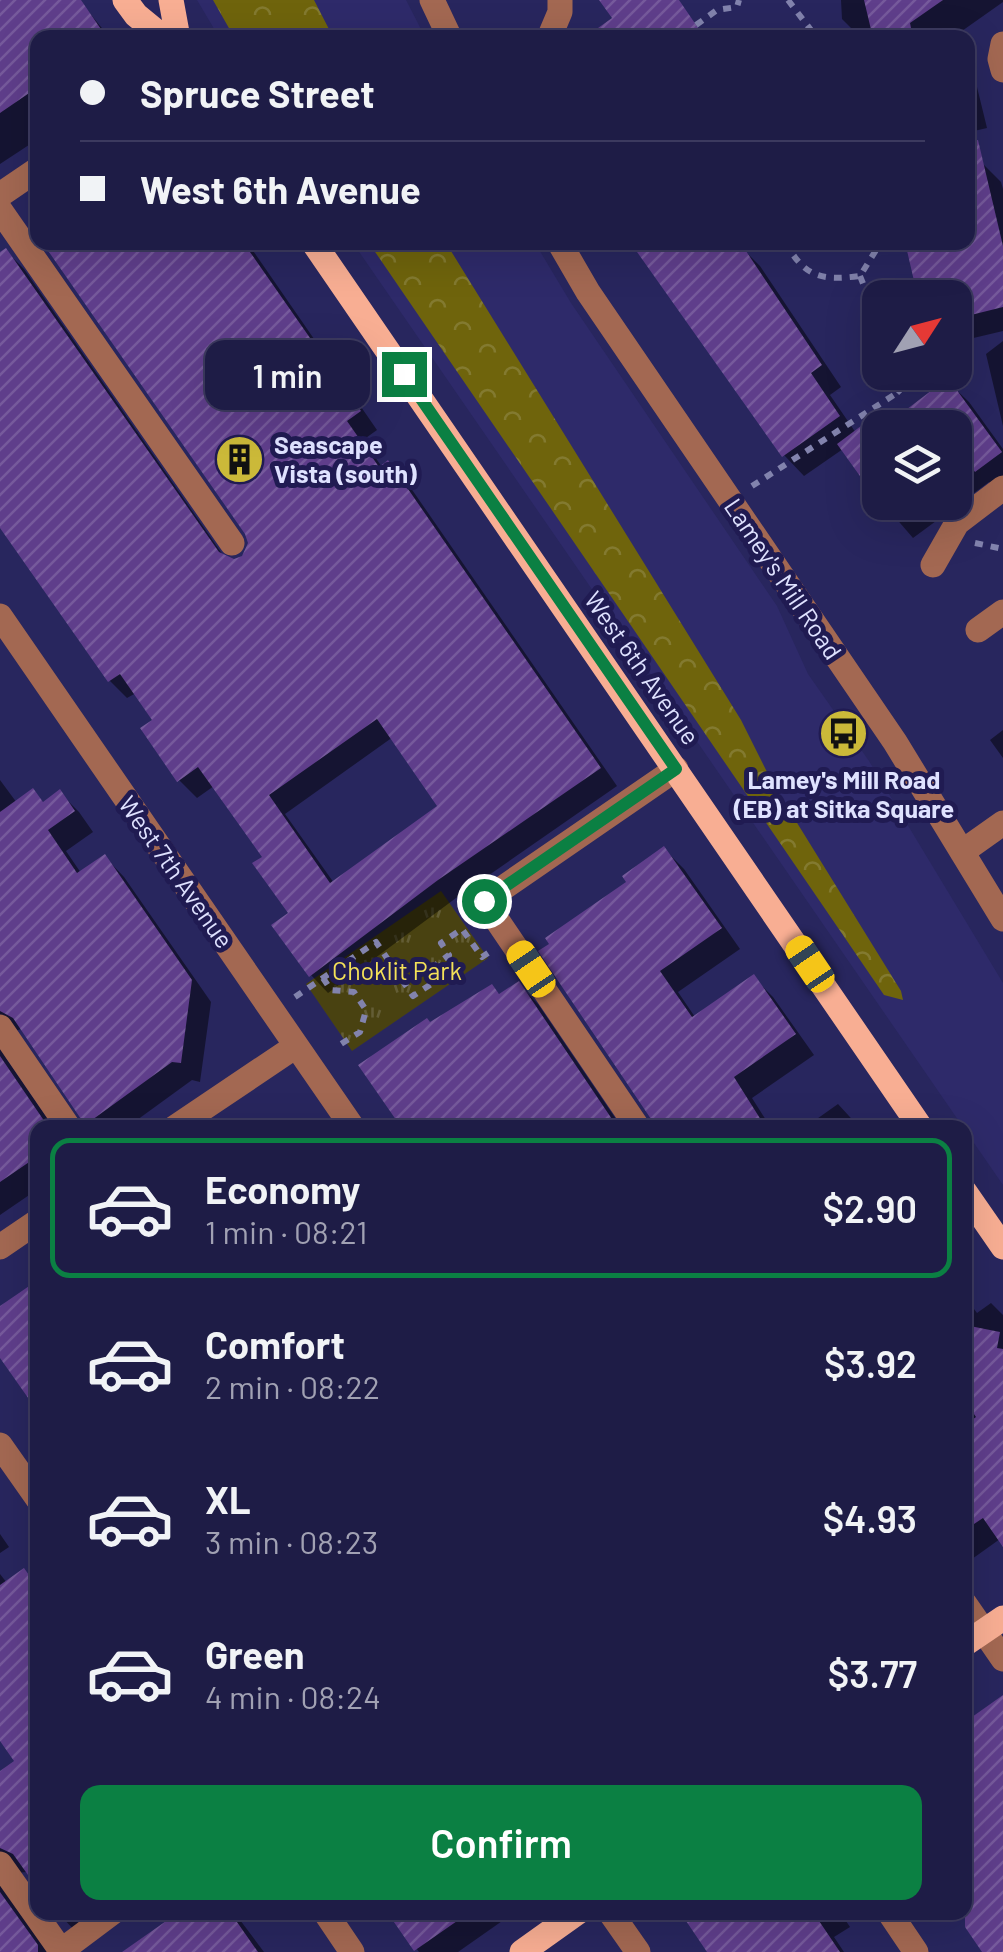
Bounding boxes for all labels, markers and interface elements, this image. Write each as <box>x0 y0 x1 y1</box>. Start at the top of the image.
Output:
text: Spruce Street <box>140 70 375 116</box>
text: West 6th Avenue <box>140 166 421 212</box>
north arrow <box>862 280 972 390</box>
map controls <box>862 280 972 520</box>
callout: 1 min <box>204 339 369 409</box>
route end <box>382 352 427 397</box>
text: 1 min <box>253 356 322 394</box>
button: layers <box>862 410 972 520</box>
place label: Seascape Vista (south) <box>274 429 417 488</box>
building icon: Seascape Vista (south) <box>213 433 265 485</box>
street label: Lamey's Mill Road <box>719 492 849 665</box>
street label: West 6th Avenue <box>579 585 707 750</box>
bus stop icon: Lamey's Mill Road (EB) at Sitka Square <box>818 708 870 760</box>
place label: Lamey's Mill Road (EB) at Sitka Square <box>733 764 954 823</box>
street label: West 7th Avenue <box>113 790 240 953</box>
route start <box>462 879 507 924</box>
car <box>781 931 839 997</box>
car <box>502 936 560 1002</box>
park label: Choklit Park <box>332 955 462 985</box>
icon: car <box>85 1163 175 1253</box>
text: Economy <box>205 1166 360 1212</box>
text: $2.90 <box>823 1185 917 1231</box>
text: 1 min · 08:21 <box>205 1212 368 1250</box>
icon: car <box>85 1318 175 1408</box>
text: Comfort <box>205 1321 345 1367</box>
text: $3.92 <box>824 1340 917 1386</box>
text: 2 min · 08:22 <box>205 1367 380 1405</box>
icon: car <box>85 1473 175 1563</box>
text: XL <box>205 1476 251 1522</box>
text: $4.93 <box>823 1495 917 1541</box>
text: 3 min · 08:23 <box>205 1522 378 1560</box>
icon: car <box>85 1628 175 1718</box>
text: Green <box>205 1631 305 1677</box>
text: $3.77 <box>828 1650 917 1696</box>
text: 4 min · 08:24 <box>205 1677 381 1715</box>
button: Confirm <box>80 1785 922 1900</box>

